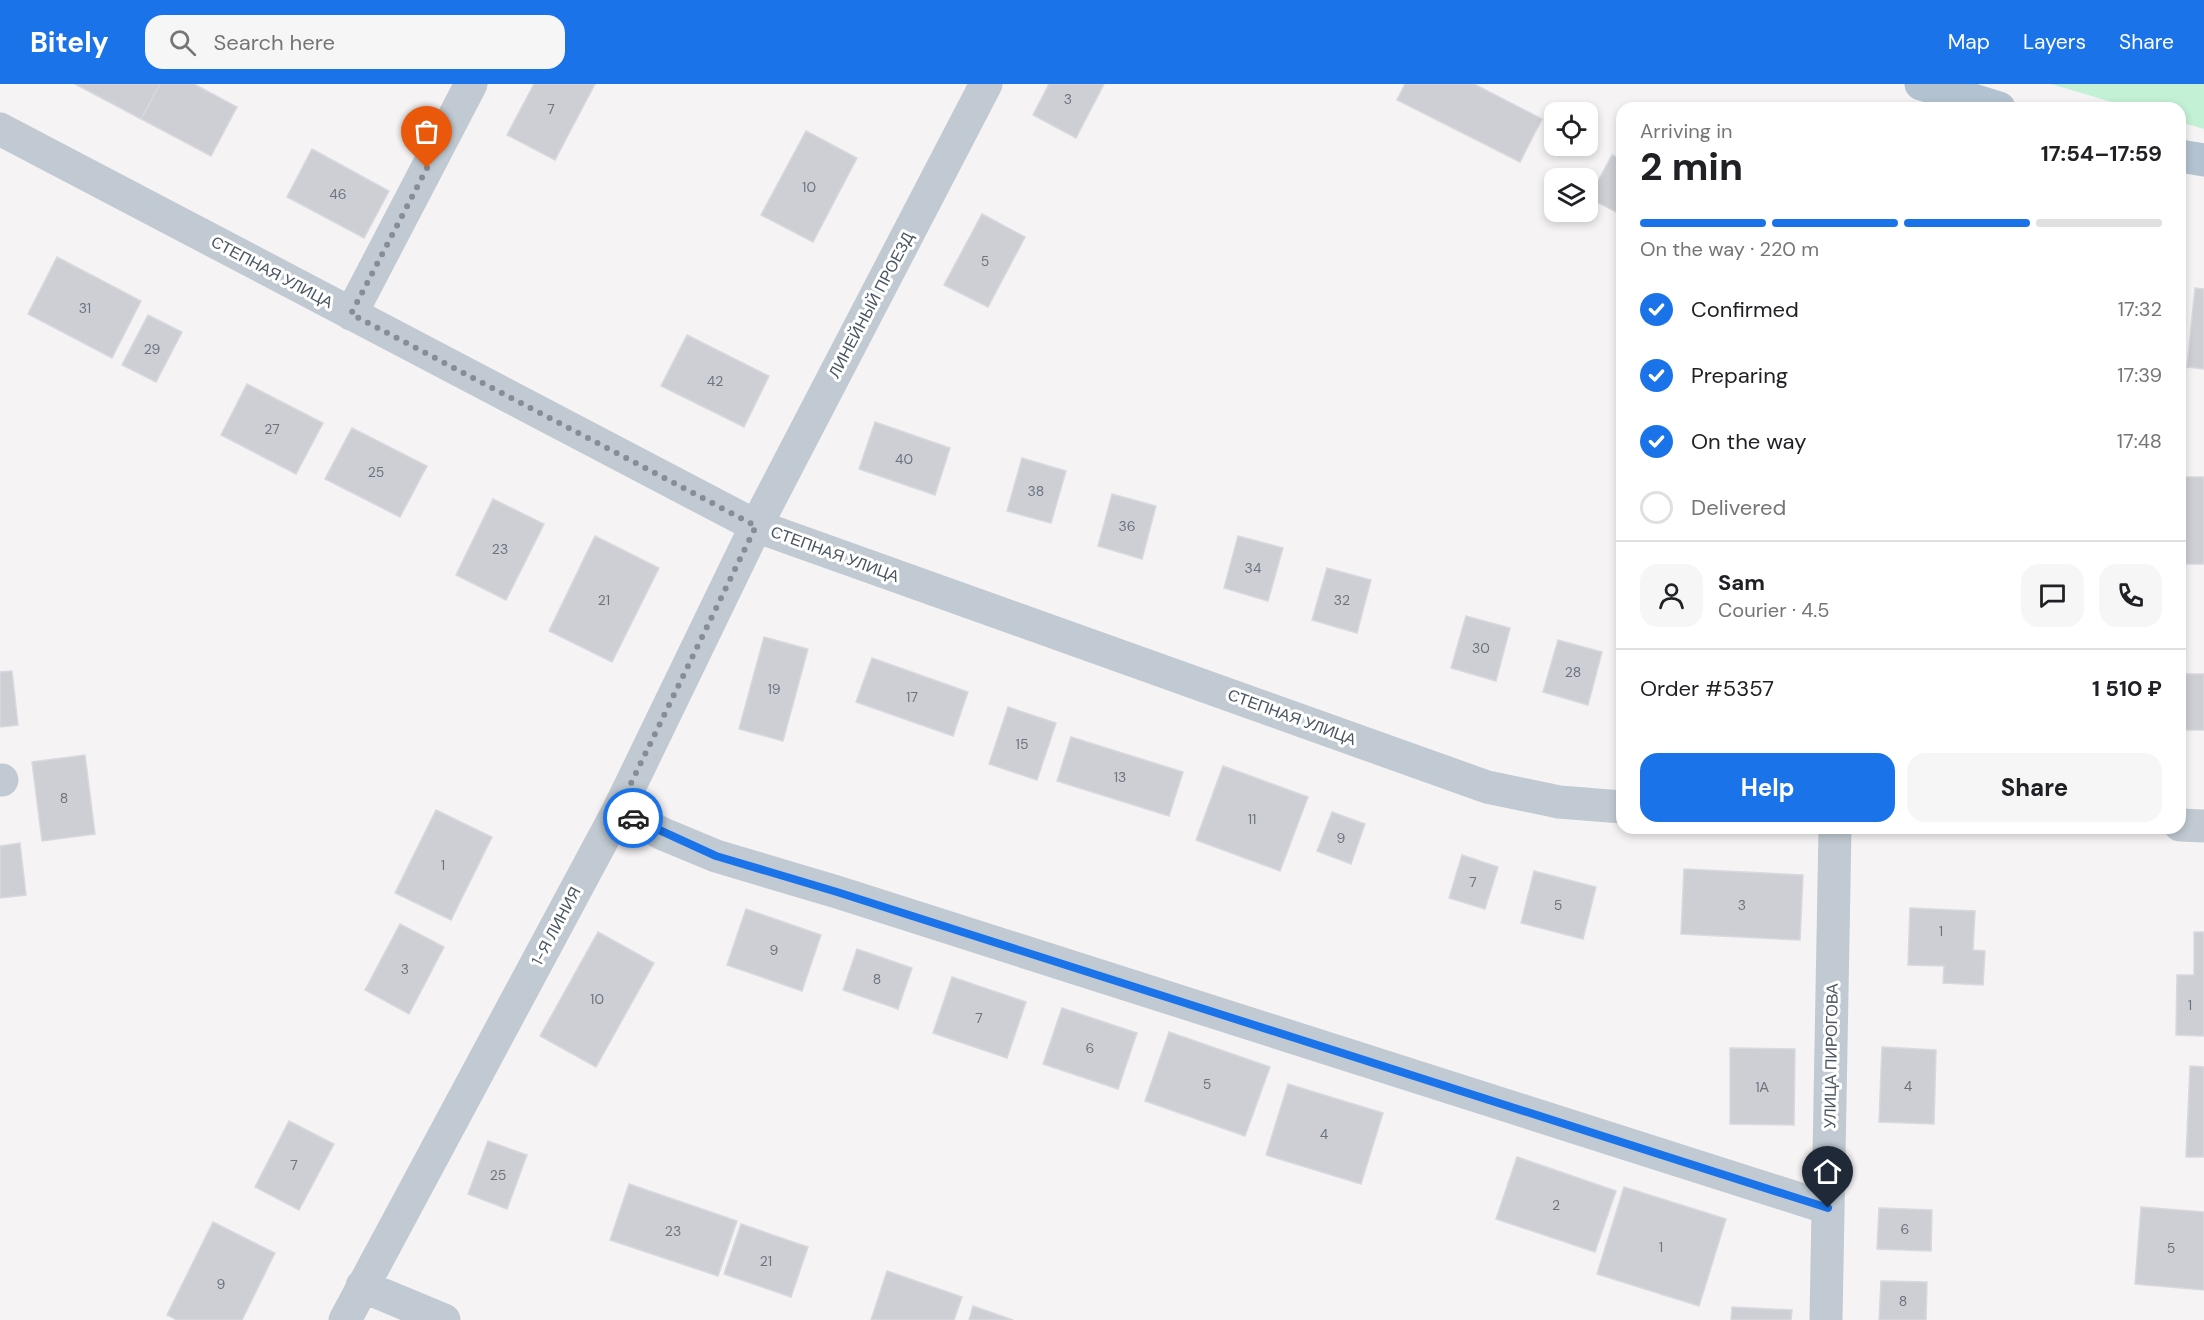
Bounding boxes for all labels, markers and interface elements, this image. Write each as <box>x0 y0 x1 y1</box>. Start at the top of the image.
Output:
search box <box>145 15 565 69</box>
text: Bitely <box>30 24 109 61</box>
icon: search <box>166 26 199 59</box>
text: Search here <box>214 28 335 57</box>
text: Map <box>1948 28 1990 56</box>
text: Layers <box>2023 28 2086 56</box>
text: Share <box>2119 28 2174 56</box>
house number: 3 <box>1064 90 1072 108</box>
house number: 7 <box>547 100 555 118</box>
map controls <box>1544 102 1598 222</box>
button: locate <box>1544 102 1598 156</box>
pin <box>401 106 452 168</box>
icon: bag <box>410 115 443 148</box>
text: Arriving in <box>1640 118 1732 144</box>
text: 17:54–17:59 <box>2041 139 2162 168</box>
text: 2 min <box>1640 141 1743 192</box>
button: layers <box>1544 168 1598 222</box>
house number: 10 <box>802 178 816 196</box>
house number: 46 <box>329 185 347 203</box>
street label: ЛИНЕЙНЫЙ ПРОЕЗД <box>824 228 918 382</box>
street label: СТЕПНАЯ УЛИЦА <box>207 231 337 313</box>
text: On the way · 220 m <box>1640 236 1819 262</box>
house number: 5 <box>981 252 989 270</box>
icon: check <box>1640 293 1673 326</box>
text: Confirmed <box>1691 295 1799 324</box>
text: 17:32 <box>2118 296 2162 322</box>
house number: 31 <box>79 299 91 317</box>
house number: 29 <box>144 340 161 358</box>
icon: check <box>1640 359 1673 392</box>
text: Preparing <box>1691 361 1788 390</box>
text: 17:39 <box>2117 362 2162 388</box>
house number: 42 <box>707 372 723 390</box>
house number: 27 <box>264 420 280 438</box>
icon: check <box>1640 425 1673 458</box>
text: On the way <box>1691 427 1806 456</box>
text: 17:48 <box>2117 428 2162 454</box>
house number: 40 <box>895 450 913 468</box>
house number: 25 <box>368 463 384 481</box>
house number: 38 <box>1028 482 1044 500</box>
text: Delivered <box>1691 493 1786 522</box>
house number: 36 <box>1118 517 1136 535</box>
street label: СТЕПНАЯ УЛИЦА <box>768 521 902 587</box>
house number: 23 <box>492 540 508 558</box>
house number: 34 <box>1245 559 1262 577</box>
button: person <box>1640 564 1703 627</box>
button: chat <box>2021 564 2084 627</box>
button: phone <box>2099 564 2162 627</box>
text: Sam <box>1718 568 1765 597</box>
house number: 21 <box>598 591 610 609</box>
house number: 32 <box>1334 591 1350 609</box>
text: Courier · 4.5 <box>1718 597 1830 623</box>
house number: 30 <box>1472 639 1490 657</box>
house number: 28 <box>1565 663 1581 681</box>
text: Order #5357 <box>1640 674 1774 703</box>
text: 1 510 ₽ <box>2092 674 2162 703</box>
house number: 19 <box>767 680 781 698</box>
street label: СТЕПНАЯ УЛИЦА <box>1225 684 1359 750</box>
house number: 17 <box>906 688 918 706</box>
house number: 15 <box>1016 735 1028 753</box>
button: Help <box>1640 753 1895 822</box>
button: Share <box>1907 753 2162 822</box>
house number: 13 <box>1114 768 1126 786</box>
courier <box>603 788 663 848</box>
house number: 8 <box>60 789 68 807</box>
icon: car <box>617 802 650 835</box>
house number: 11 <box>1248 810 1256 828</box>
house number: 9 <box>1337 829 1346 847</box>
house number: 1 <box>441 856 445 874</box>
house number: 7 <box>1469 873 1477 891</box>
street label: 1-Я ЛИНИЯ <box>527 883 585 969</box>
house number: 5 <box>1554 896 1562 914</box>
house number: 3 <box>1738 896 1746 914</box>
house number: 1 <box>1939 922 1943 940</box>
house number: 9 <box>770 941 779 959</box>
house number: 3 <box>401 960 409 978</box>
house number: 8 <box>873 970 881 988</box>
street label: УЛИЦА ПИРОГОВА <box>1819 983 1843 1129</box>
house number: 10 <box>590 990 604 1008</box>
house number: 1 <box>2188 996 2192 1014</box>
house number: 7 <box>975 1009 983 1027</box>
house number: 6 <box>1086 1039 1094 1057</box>
house number: 5 <box>1203 1075 1211 1093</box>
house number: 4 <box>1904 1077 1913 1095</box>
house number: 1А <box>1755 1078 1770 1096</box>
house number: 4 <box>1320 1125 1329 1143</box>
pin <box>1802 1146 1853 1208</box>
icon: home <box>1811 1155 1844 1188</box>
house number: 7 <box>290 1156 298 1174</box>
house number: 25 <box>490 1166 506 1184</box>
house number: 2 <box>1552 1196 1560 1214</box>
house number: 6 <box>1901 1220 1909 1238</box>
house number: 23 <box>665 1222 681 1240</box>
house number: 1 <box>1659 1238 1663 1256</box>
house number: 5 <box>2167 1239 2175 1257</box>
house number: 21 <box>760 1252 772 1270</box>
house number: 9 <box>217 1275 226 1293</box>
house number: 8 <box>1899 1292 1907 1310</box>

